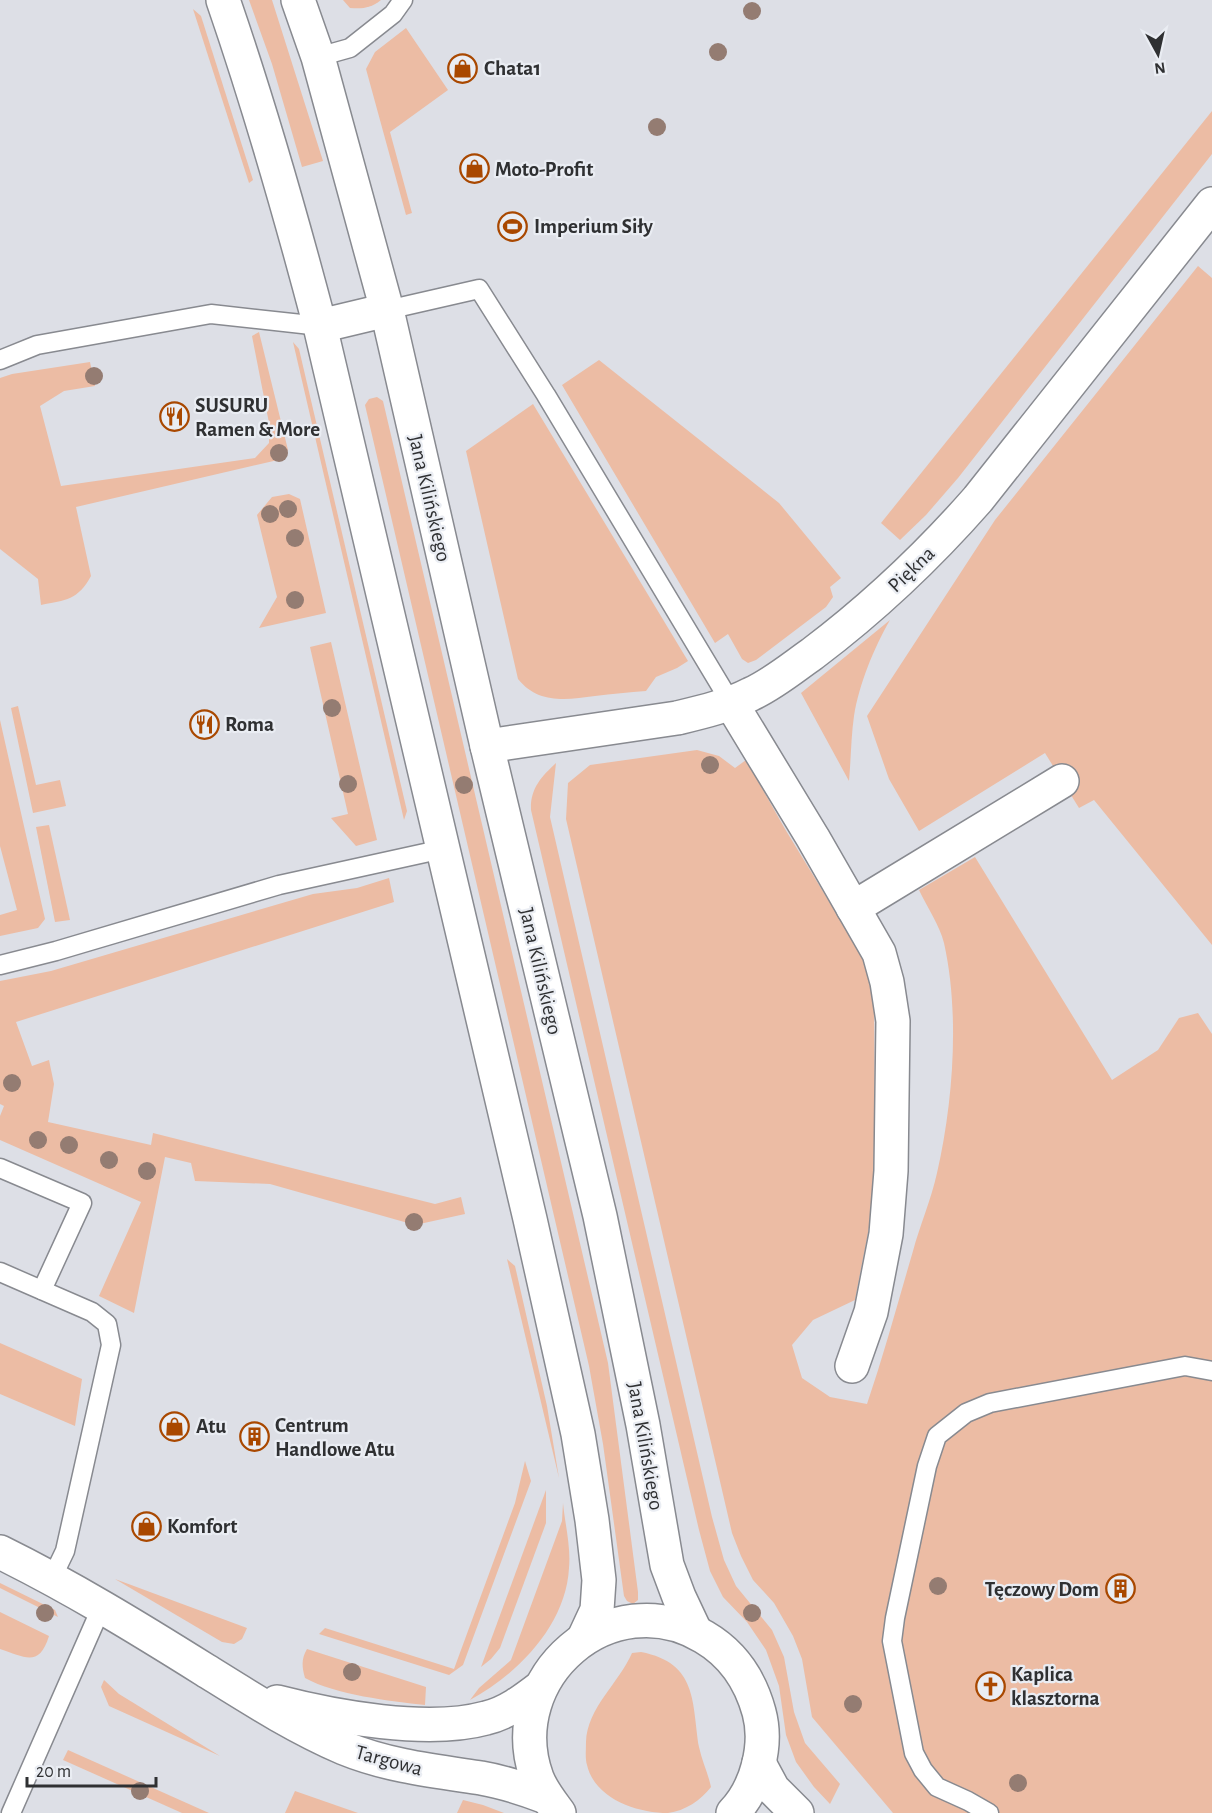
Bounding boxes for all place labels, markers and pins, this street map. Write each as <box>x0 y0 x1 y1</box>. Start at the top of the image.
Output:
shop icon: Chata1 <box>447 52 479 84</box>
place label: Chata1 <box>484 58 541 79</box>
shop icon: Moto-Profit <box>458 153 490 185</box>
place label: Moto-Profit <box>495 159 593 180</box>
sports icon: Imperium Siły <box>497 210 529 242</box>
place label: Imperium Siły <box>534 216 654 237</box>
place label: SUSURU Ramen & More <box>195 395 320 440</box>
restaurant icon: SUSURU Ramen & More <box>158 401 190 433</box>
restaurant icon: Roma <box>188 708 220 740</box>
place label: Roma <box>225 714 274 735</box>
shop icon: Atu <box>159 1410 191 1442</box>
place label: Centrum Handlowe Atu <box>275 1415 395 1460</box>
place label: Atu <box>196 1416 226 1437</box>
building icon: Centrum Handlowe Atu <box>238 1421 270 1453</box>
shop icon: Komfort <box>130 1510 162 1542</box>
place label: Komfort <box>167 1516 237 1537</box>
building icon: Tęczowy Dom <box>1104 1573 1136 1605</box>
place label: Tęczowy Dom <box>985 1579 1099 1600</box>
place label: Kaplica klasztorna <box>1011 1664 1100 1709</box>
church icon: Kaplica klasztorna <box>974 1670 1006 1702</box>

